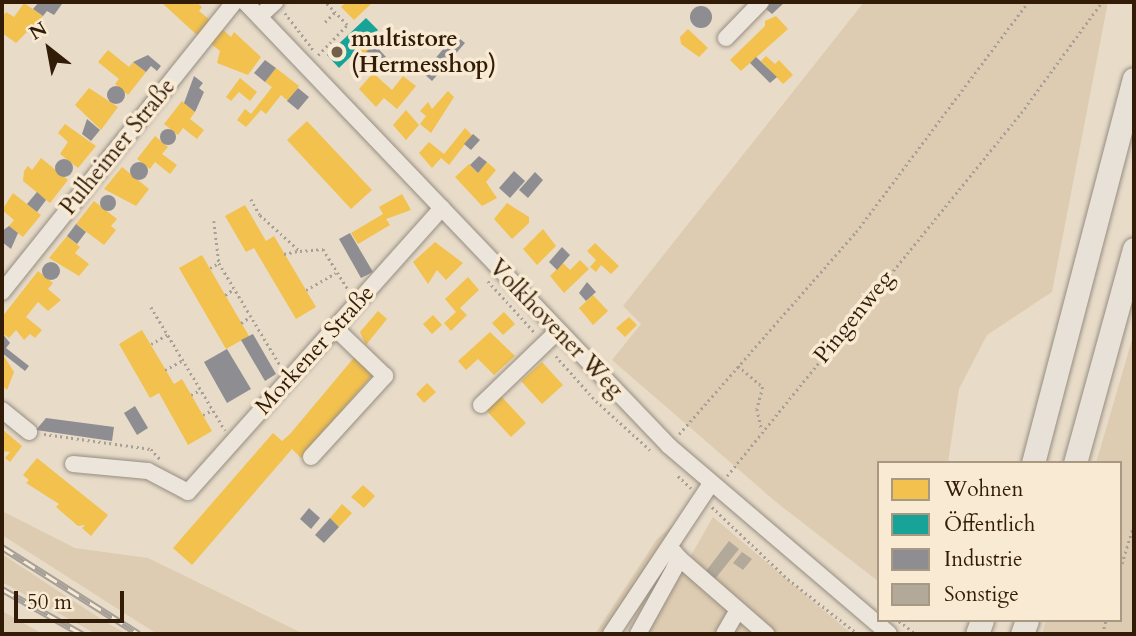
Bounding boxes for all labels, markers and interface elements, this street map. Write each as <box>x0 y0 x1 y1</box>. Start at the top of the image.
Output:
north arrow <box>14 14 84 84</box>
text: N <box>24 16 52 46</box>
place label: multistore (Hermesshop) <box>351 25 496 79</box>
marker: multistore (Hermesshop) <box>329 44 345 60</box>
street label: Pulheimer Straße <box>55 73 181 221</box>
street label: Volkhovener Weg <box>483 254 629 404</box>
street label: Pingenweg <box>808 265 900 369</box>
street label: Morkener Straße <box>250 280 380 420</box>
legend <box>877 461 1122 622</box>
text: Wohnen <box>944 475 1023 504</box>
text: Öffentlich <box>944 510 1035 539</box>
text: Industrie <box>944 545 1023 574</box>
scale bar <box>18 576 128 620</box>
text: Sonstige <box>944 580 1019 609</box>
text: 50 m <box>27 588 72 617</box>

